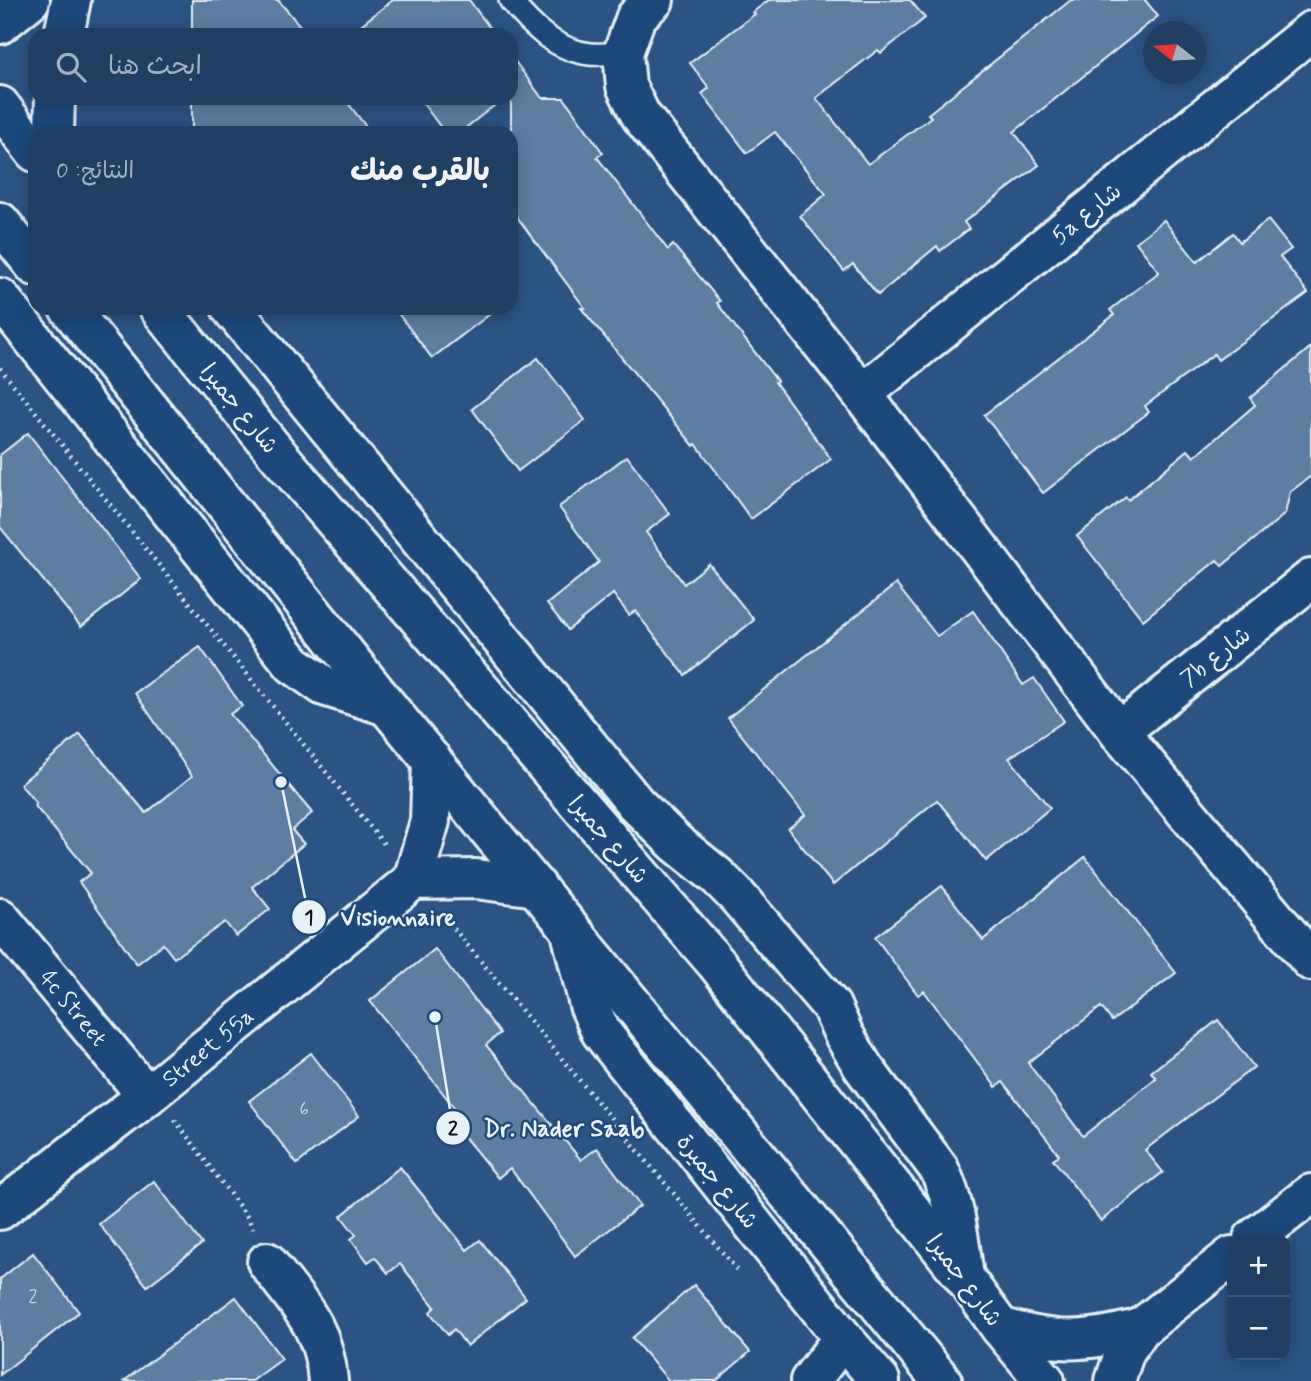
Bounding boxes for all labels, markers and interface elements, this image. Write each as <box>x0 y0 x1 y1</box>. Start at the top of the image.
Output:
north arrow <box>1143 21 1206 84</box>
search box <box>28 28 518 105</box>
icon: search <box>52 48 90 86</box>
text: ابحث هنا <box>108 50 202 84</box>
text: بالقرب منك <box>350 152 490 191</box>
text: النتائج: 0 <box>56 157 134 187</box>
street label: 5a شارع <box>1046 177 1128 252</box>
street label: شارع جميرا <box>193 358 284 461</box>
street label: 7b شارع <box>1175 621 1257 694</box>
street label: شارع جميرا <box>561 790 654 891</box>
callout: Visionnaire <box>291 894 469 939</box>
text: Visionnaire <box>341 903 456 934</box>
text: 1 <box>304 904 314 932</box>
street label: 4c Street <box>32 964 113 1053</box>
street label: Street 55a <box>157 1002 261 1095</box>
house number: 6 <box>299 1097 309 1122</box>
callout: Dr. Nader Saab <box>436 1105 657 1150</box>
text: Dr. Nader Saab <box>483 1114 645 1145</box>
text: 2 <box>448 1115 459 1143</box>
street label: شارع جميرة <box>669 1128 764 1236</box>
street label: شارع جميرا <box>919 1229 1008 1333</box>
map controls <box>1227 1234 1290 1360</box>
button: + <box>1227 1234 1290 1297</box>
house number: 2 <box>28 1285 38 1310</box>
button: − <box>1227 1297 1290 1360</box>

